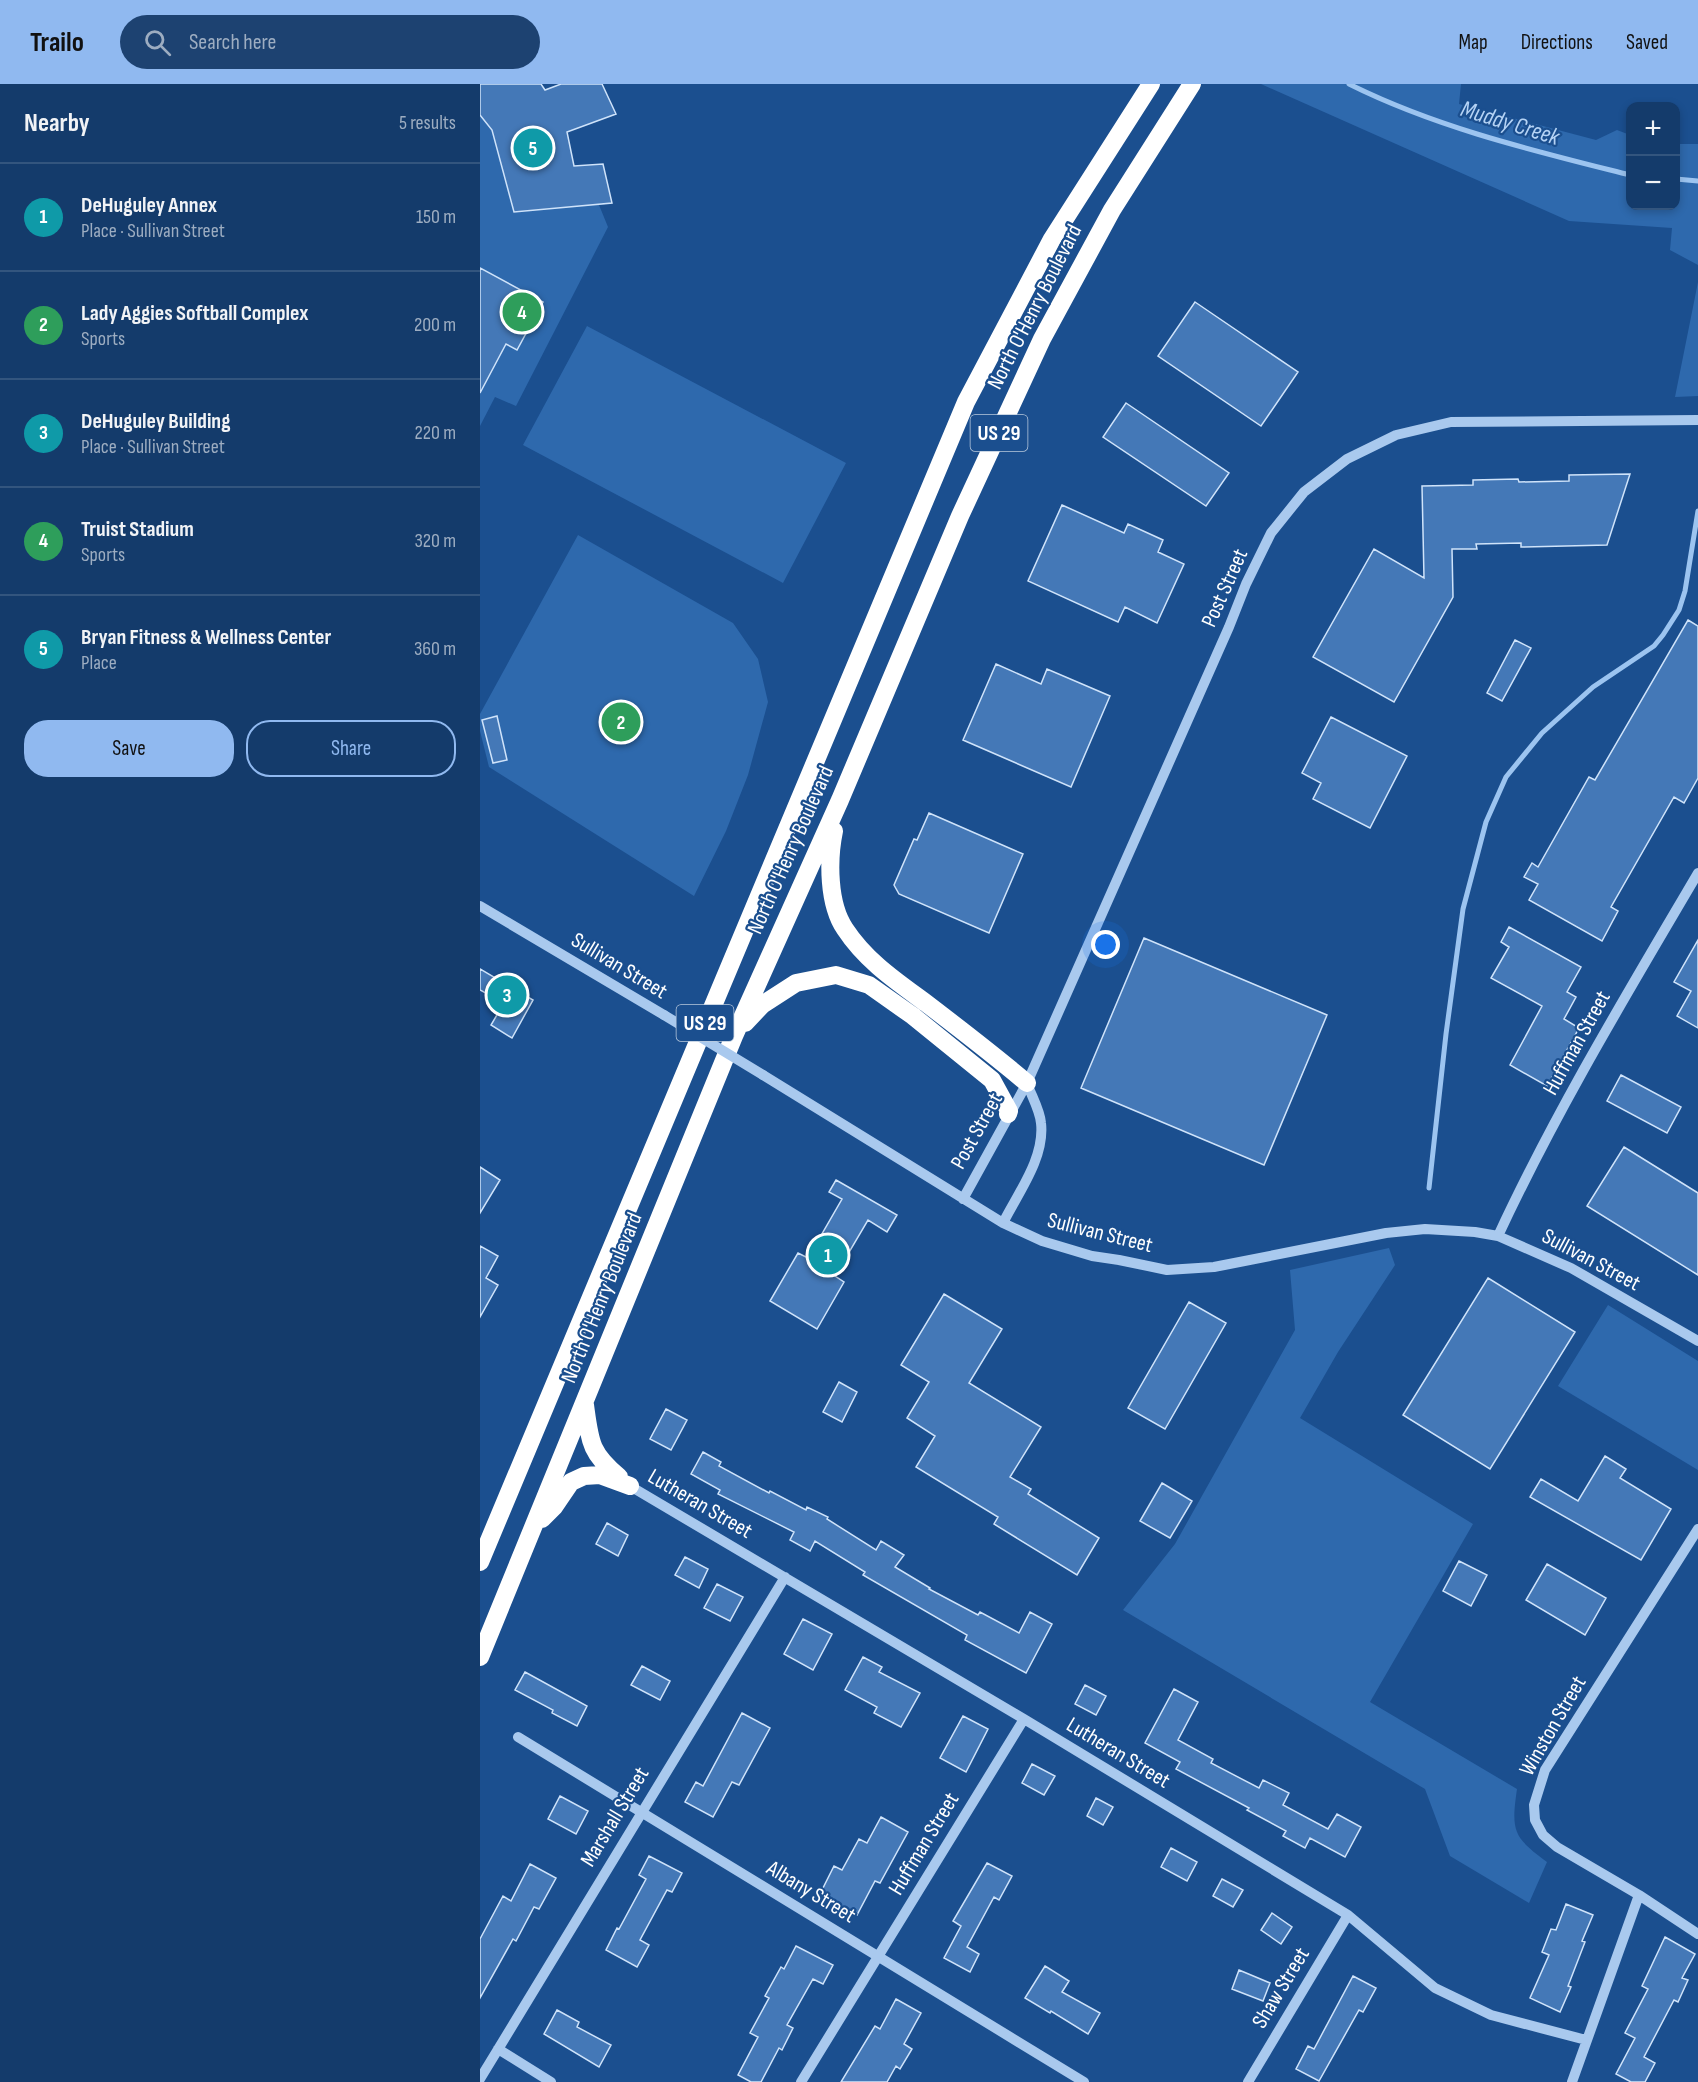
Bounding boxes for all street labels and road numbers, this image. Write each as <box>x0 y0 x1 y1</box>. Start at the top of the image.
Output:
street label: North O'Henry Boulevard <box>982 220 1088 394</box>
road number: US 29 <box>970 415 1028 451</box>
street label: Post Street <box>1196 544 1254 631</box>
street label: North O'Henry Boulevard <box>742 762 840 938</box>
street label: Sullivan Street <box>566 927 672 1005</box>
street label: Huffman Street <box>1537 986 1617 1100</box>
road number: US 29 <box>676 1005 734 1041</box>
street label: Post Street <box>945 1088 1009 1174</box>
street label: Sullivan Street <box>1045 1207 1156 1259</box>
street label: North O'Henry Boulevard <box>555 1209 649 1387</box>
street label: Sullivan Street <box>1537 1223 1645 1297</box>
street label: Lutheran Street <box>643 1463 757 1545</box>
street label: Winston Street <box>1514 1671 1593 1781</box>
street label: Lutheran Street <box>1061 1712 1175 1795</box>
street label: Marshall Street <box>575 1762 655 1872</box>
street label: Huffman Street <box>883 1788 965 1900</box>
street label: Albany Street <box>761 1854 861 1929</box>
street label: Shaw Street <box>1246 1942 1316 2033</box>

